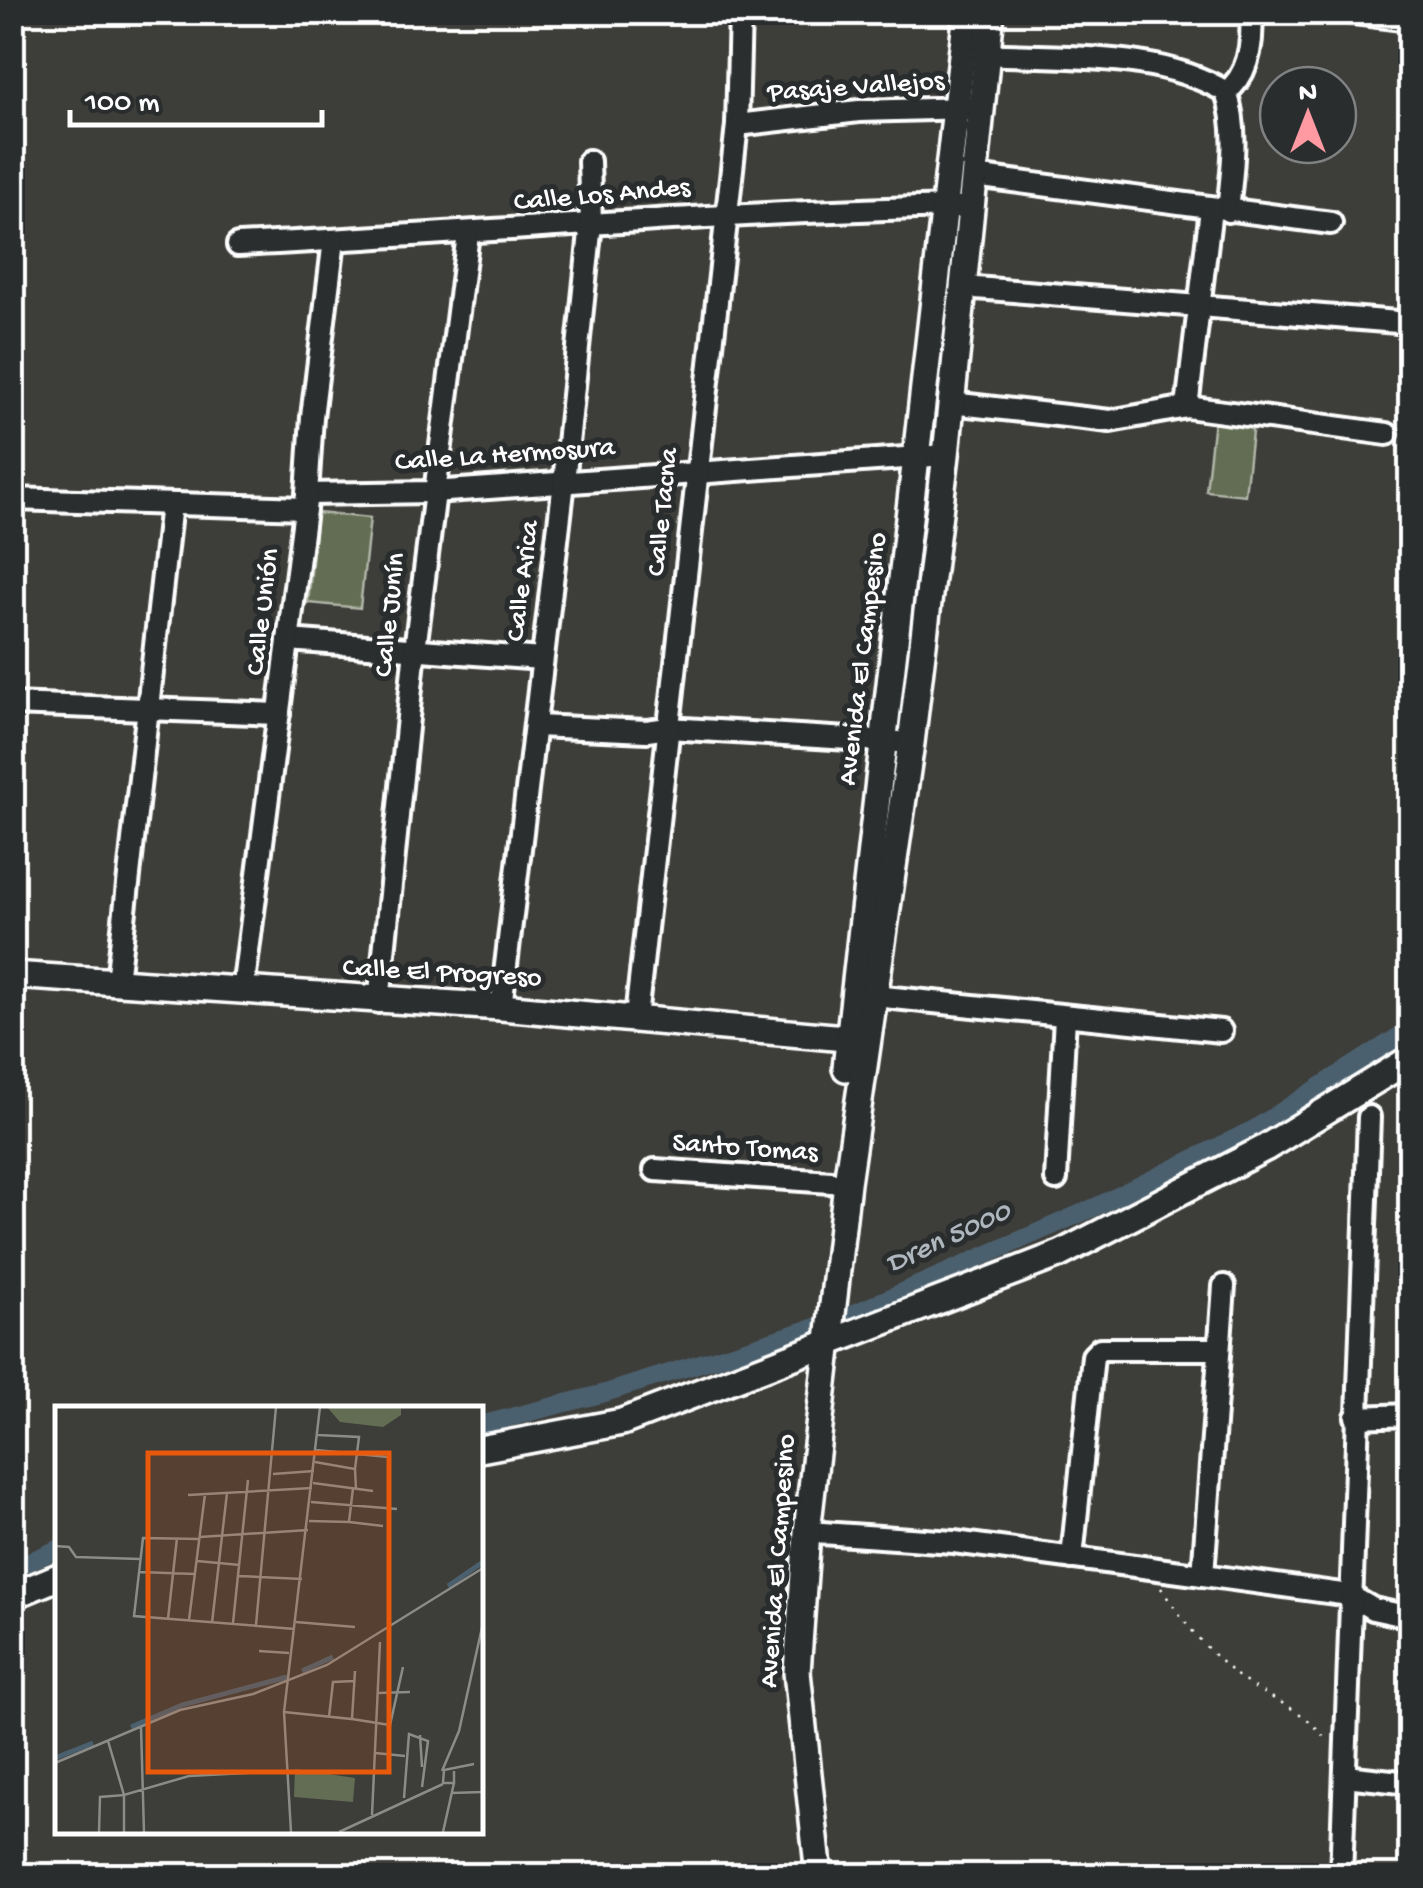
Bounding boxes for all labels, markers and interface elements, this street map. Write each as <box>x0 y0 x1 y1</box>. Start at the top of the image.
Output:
scale bar <box>70 65 322 127</box>
street label: Pasaje Vallejos <box>766 65 946 111</box>
north arrow <box>1258 65 1358 165</box>
text: N <box>1299 78 1317 111</box>
text: 100 m <box>84 87 160 122</box>
street label: Calle Los Andes <box>512 172 692 220</box>
street label: Calle La Hermosura <box>394 432 617 480</box>
street label: Calle Tacna <box>641 445 687 578</box>
street label: Calle Arica <box>500 517 548 643</box>
street label: Avenida El Campesino <box>832 531 896 787</box>
street label: Calle Unión <box>240 546 288 677</box>
street label: Calle Junín <box>368 551 414 679</box>
street label: Calle El Progreso <box>342 952 542 996</box>
street label: Santo Tomas <box>671 1127 819 1171</box>
water label: Dren 5000 <box>881 1194 1019 1283</box>
inset map <box>55 1406 482 1833</box>
street label: Avenida El Campesino <box>754 1433 804 1689</box>

